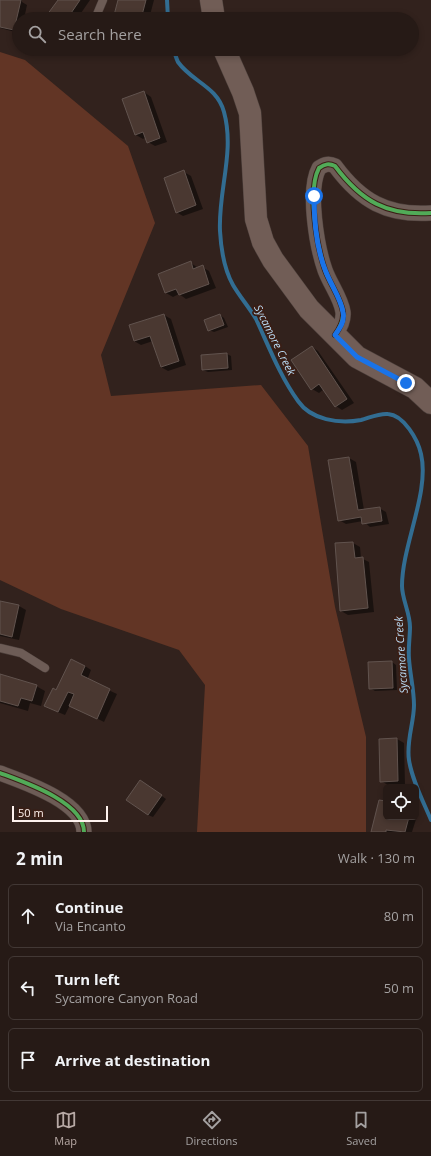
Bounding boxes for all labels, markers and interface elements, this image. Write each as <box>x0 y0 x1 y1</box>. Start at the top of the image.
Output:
search box <box>12 12 419 56</box>
icon: search <box>26 23 48 45</box>
text: Search here <box>58 24 142 44</box>
route start <box>305 187 323 205</box>
water label: Sycamore Creek <box>251 302 300 378</box>
route end <box>397 374 415 392</box>
water label: Sycamore Creek <box>390 615 411 694</box>
map controls <box>383 784 419 820</box>
button: locate <box>383 784 419 820</box>
scale bar <box>12 804 108 823</box>
text: 50 m <box>18 805 44 820</box>
text: 2 min <box>16 847 63 870</box>
text: Walk · 130 m <box>338 849 415 867</box>
text: Continue <box>55 897 123 917</box>
icon: ahead <box>17 905 39 927</box>
text: 80 m <box>384 907 414 925</box>
text: Via Encanto <box>55 917 126 935</box>
text: Turn left <box>55 969 120 989</box>
icon: left <box>17 977 39 999</box>
text: 50 m <box>384 979 414 997</box>
text: Sycamore Canyon Road <box>55 989 198 1007</box>
icon: arrive <box>17 1049 39 1071</box>
text: Arrive at destination <box>55 1050 210 1070</box>
tab: Map <box>54 1109 77 1148</box>
tab: Directions <box>186 1109 238 1148</box>
tab: Saved <box>346 1109 377 1148</box>

